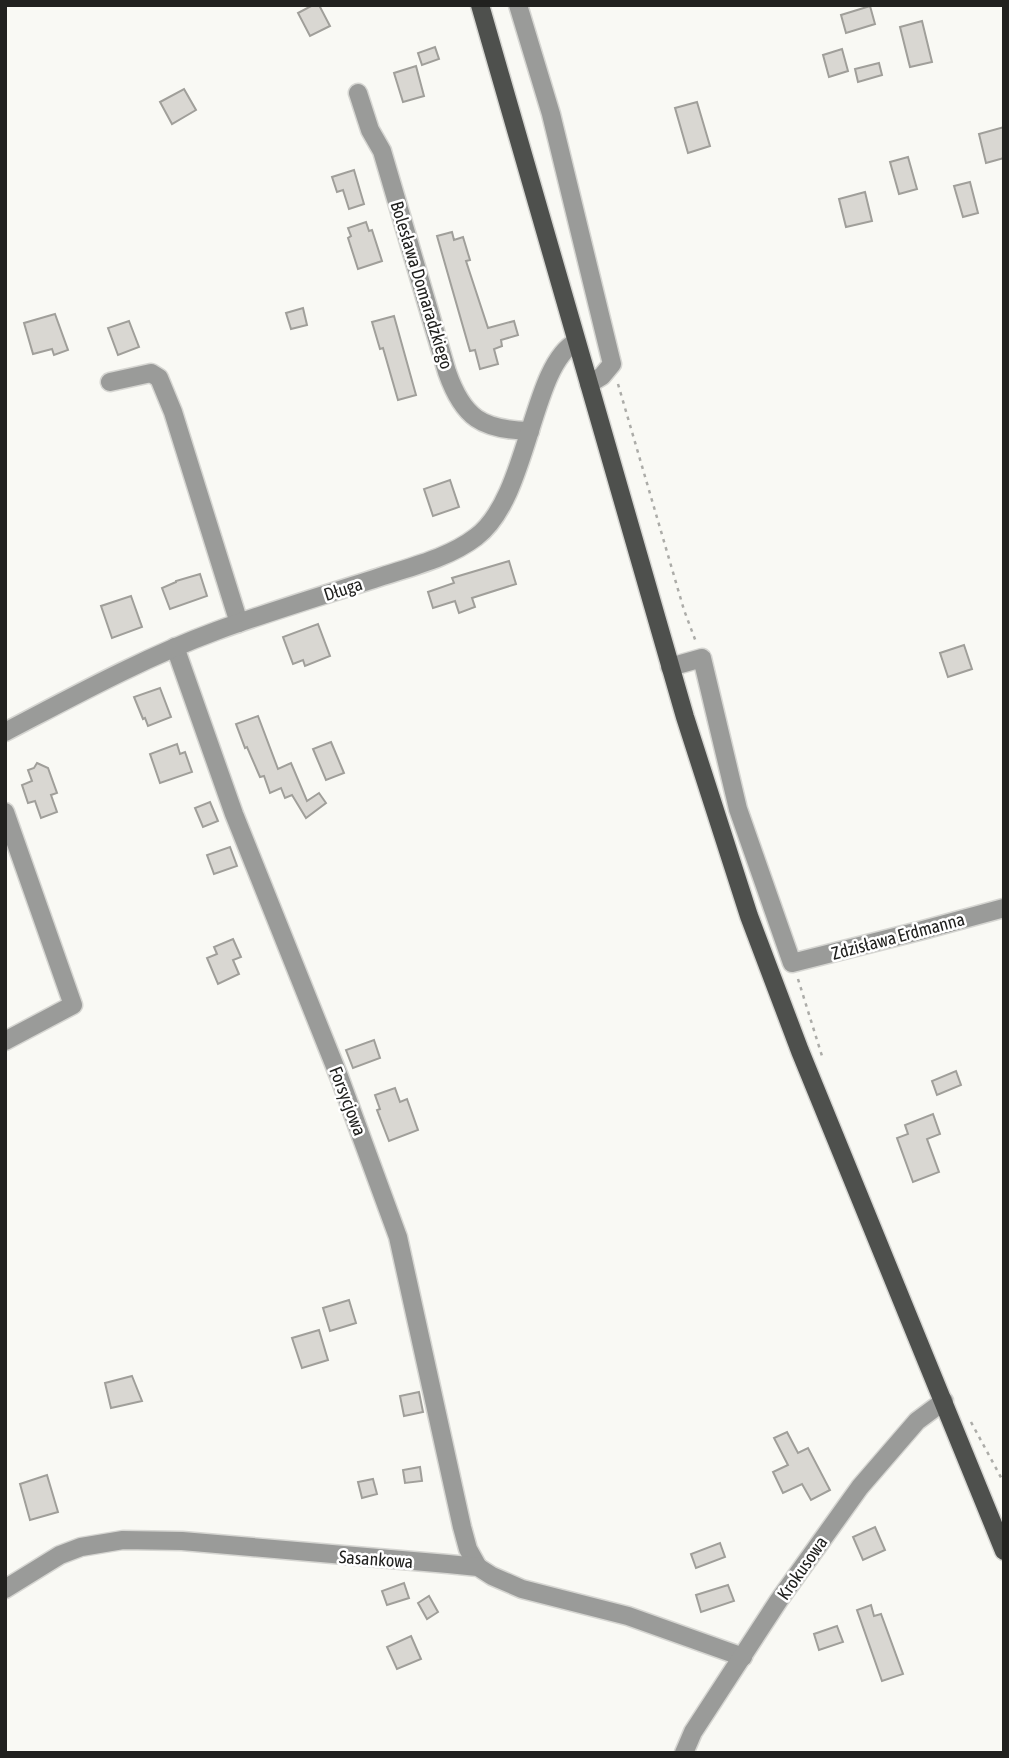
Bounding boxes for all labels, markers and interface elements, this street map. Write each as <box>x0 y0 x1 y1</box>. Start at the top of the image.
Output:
street label: Bolesława Domaradzkiego <box>386 199 458 371</box>
street label: Długa <box>321 573 365 605</box>
street label: Zdzisława Erdmanna <box>829 908 967 964</box>
street label: Forsycjowa <box>325 1063 371 1139</box>
street label: Krokusowa <box>773 1532 831 1604</box>
street label: Sasankowa <box>338 1546 414 1572</box>

